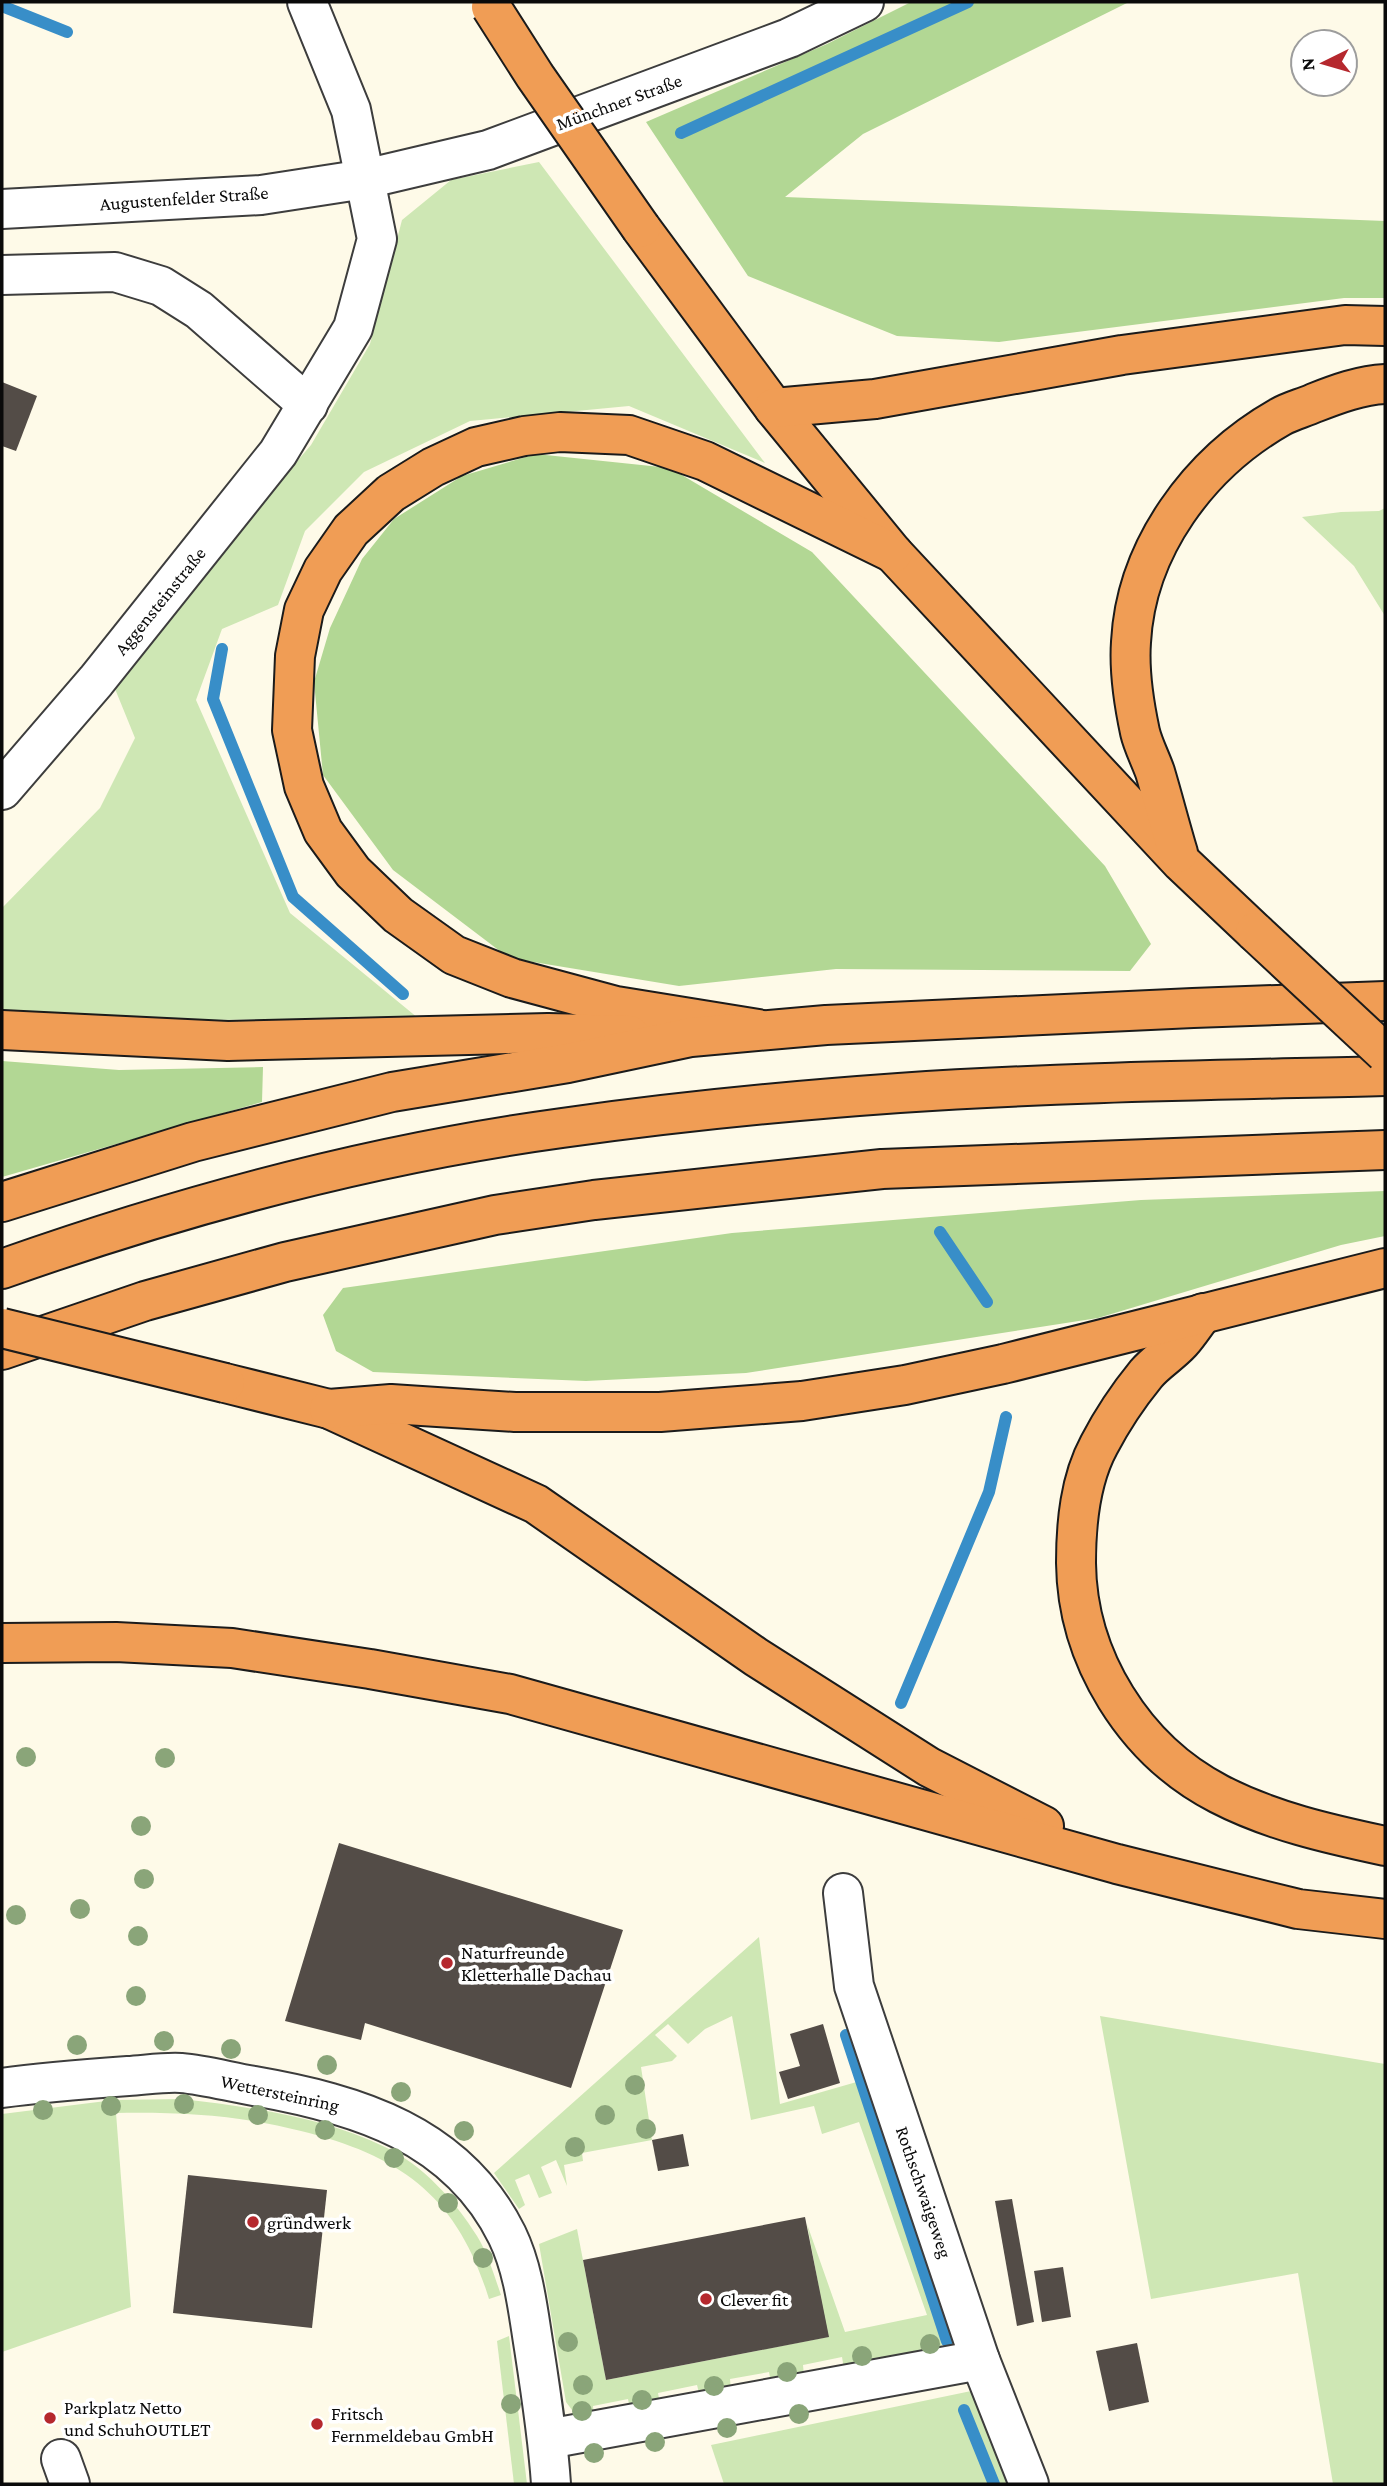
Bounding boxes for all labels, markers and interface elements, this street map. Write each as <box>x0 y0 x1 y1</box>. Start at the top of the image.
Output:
north arrow <box>1289 28 1359 98</box>
text: N <box>1297 57 1319 72</box>
street label: Münchner Straße <box>553 70 685 134</box>
street label: Augustenfelder Straße <box>99 182 269 214</box>
street label: Aggensteinstraße <box>110 543 210 659</box>
place label: Naturfreunde Kletterhalle Dachau <box>461 1942 612 1985</box>
marker: Naturfreunde Kletterhalle Dachau <box>439 1955 455 1971</box>
street label: Wettersteinring <box>219 2070 341 2116</box>
street label: Rothschwaigeweg <box>892 2123 956 2261</box>
place label: gründwerk <box>267 2212 352 2233</box>
marker: gründwerk <box>245 2214 261 2230</box>
place label: Clever fit <box>720 2289 789 2310</box>
marker: Clever fit <box>698 2291 714 2307</box>
place label: Parkplatz Netto und SchuhOUTLET <box>64 2397 211 2440</box>
place label: Fritsch Fernmeldebau GmbH <box>331 2403 494 2446</box>
marker: Parkplatz Netto und SchuhOUTLET <box>42 2410 58 2426</box>
marker: Fritsch Fernmeldebau GmbH <box>309 2416 325 2432</box>

